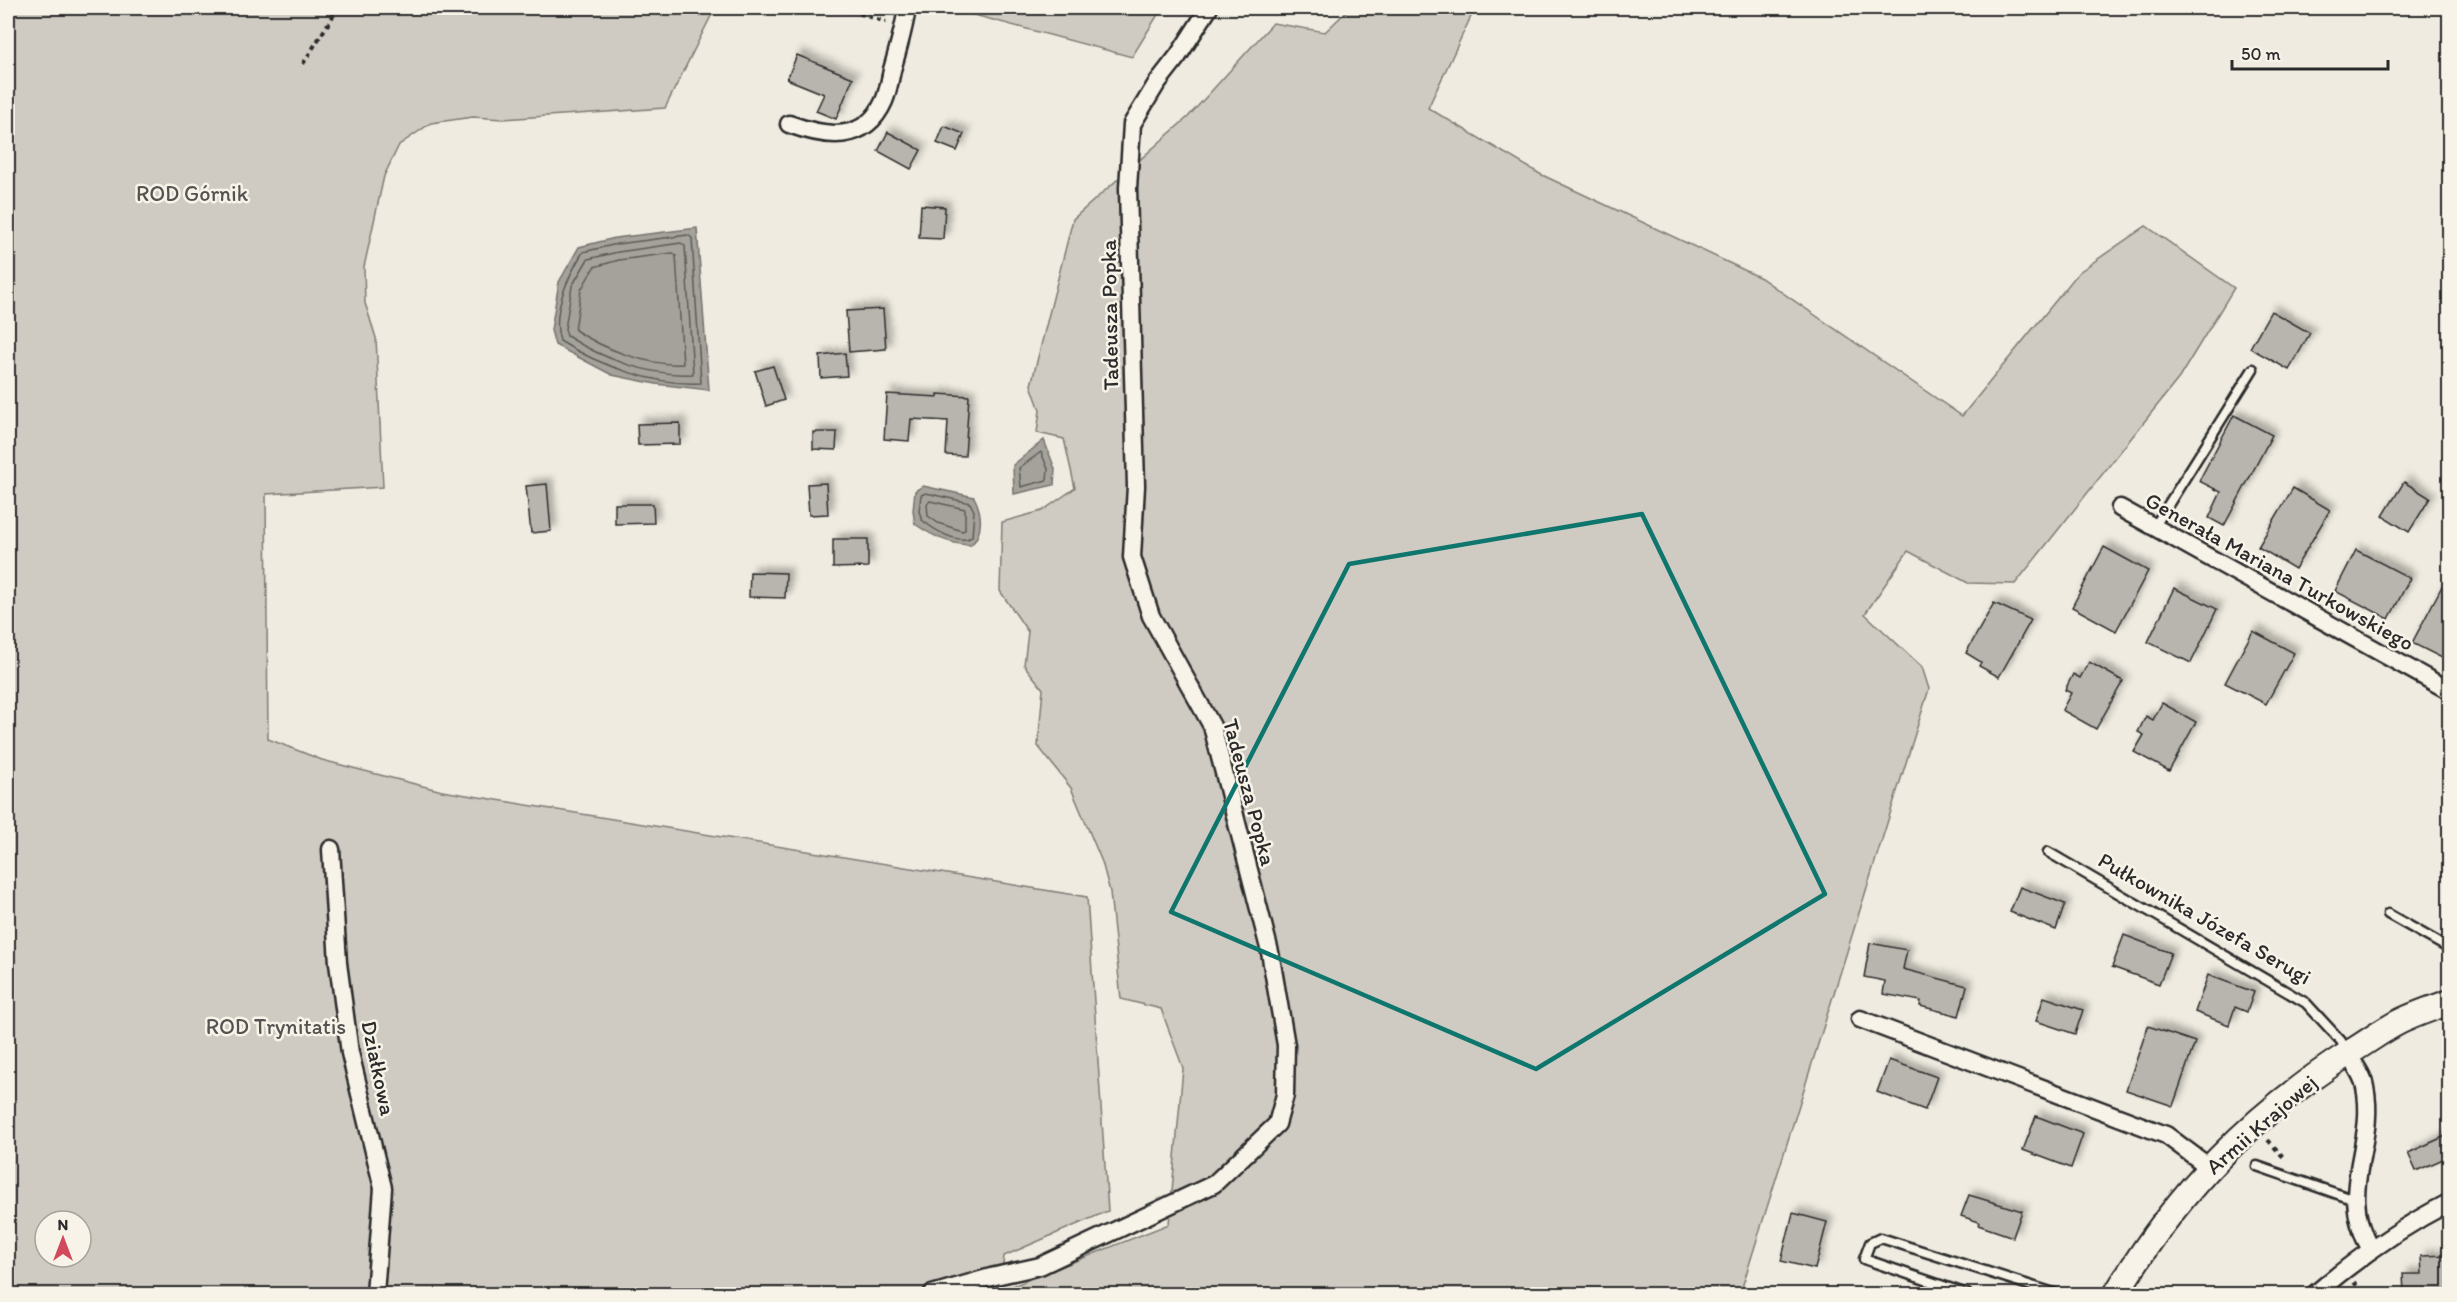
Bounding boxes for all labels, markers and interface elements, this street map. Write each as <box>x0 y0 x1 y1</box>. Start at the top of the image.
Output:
scale bar <box>2232 33 2388 71</box>
text: 50 m <box>2241 43 2281 65</box>
park label: ROD Górnik <box>136 180 249 207</box>
street label: Tadeusza Popka <box>1095 239 1124 391</box>
street label: Generała Mariana Turkowskiego <box>2141 486 2419 657</box>
street label: Tadeusza Popka <box>1217 716 1282 869</box>
street label: Pułkownika Józefa Serugi <box>2093 846 2316 991</box>
park label: ROD Trynitatis <box>206 1013 346 1040</box>
street label: Działkowa <box>355 1018 402 1119</box>
street label: Armii Krajowej <box>2200 1069 2322 1180</box>
north arrow <box>33 1209 93 1269</box>
text: N <box>58 1215 68 1234</box>

